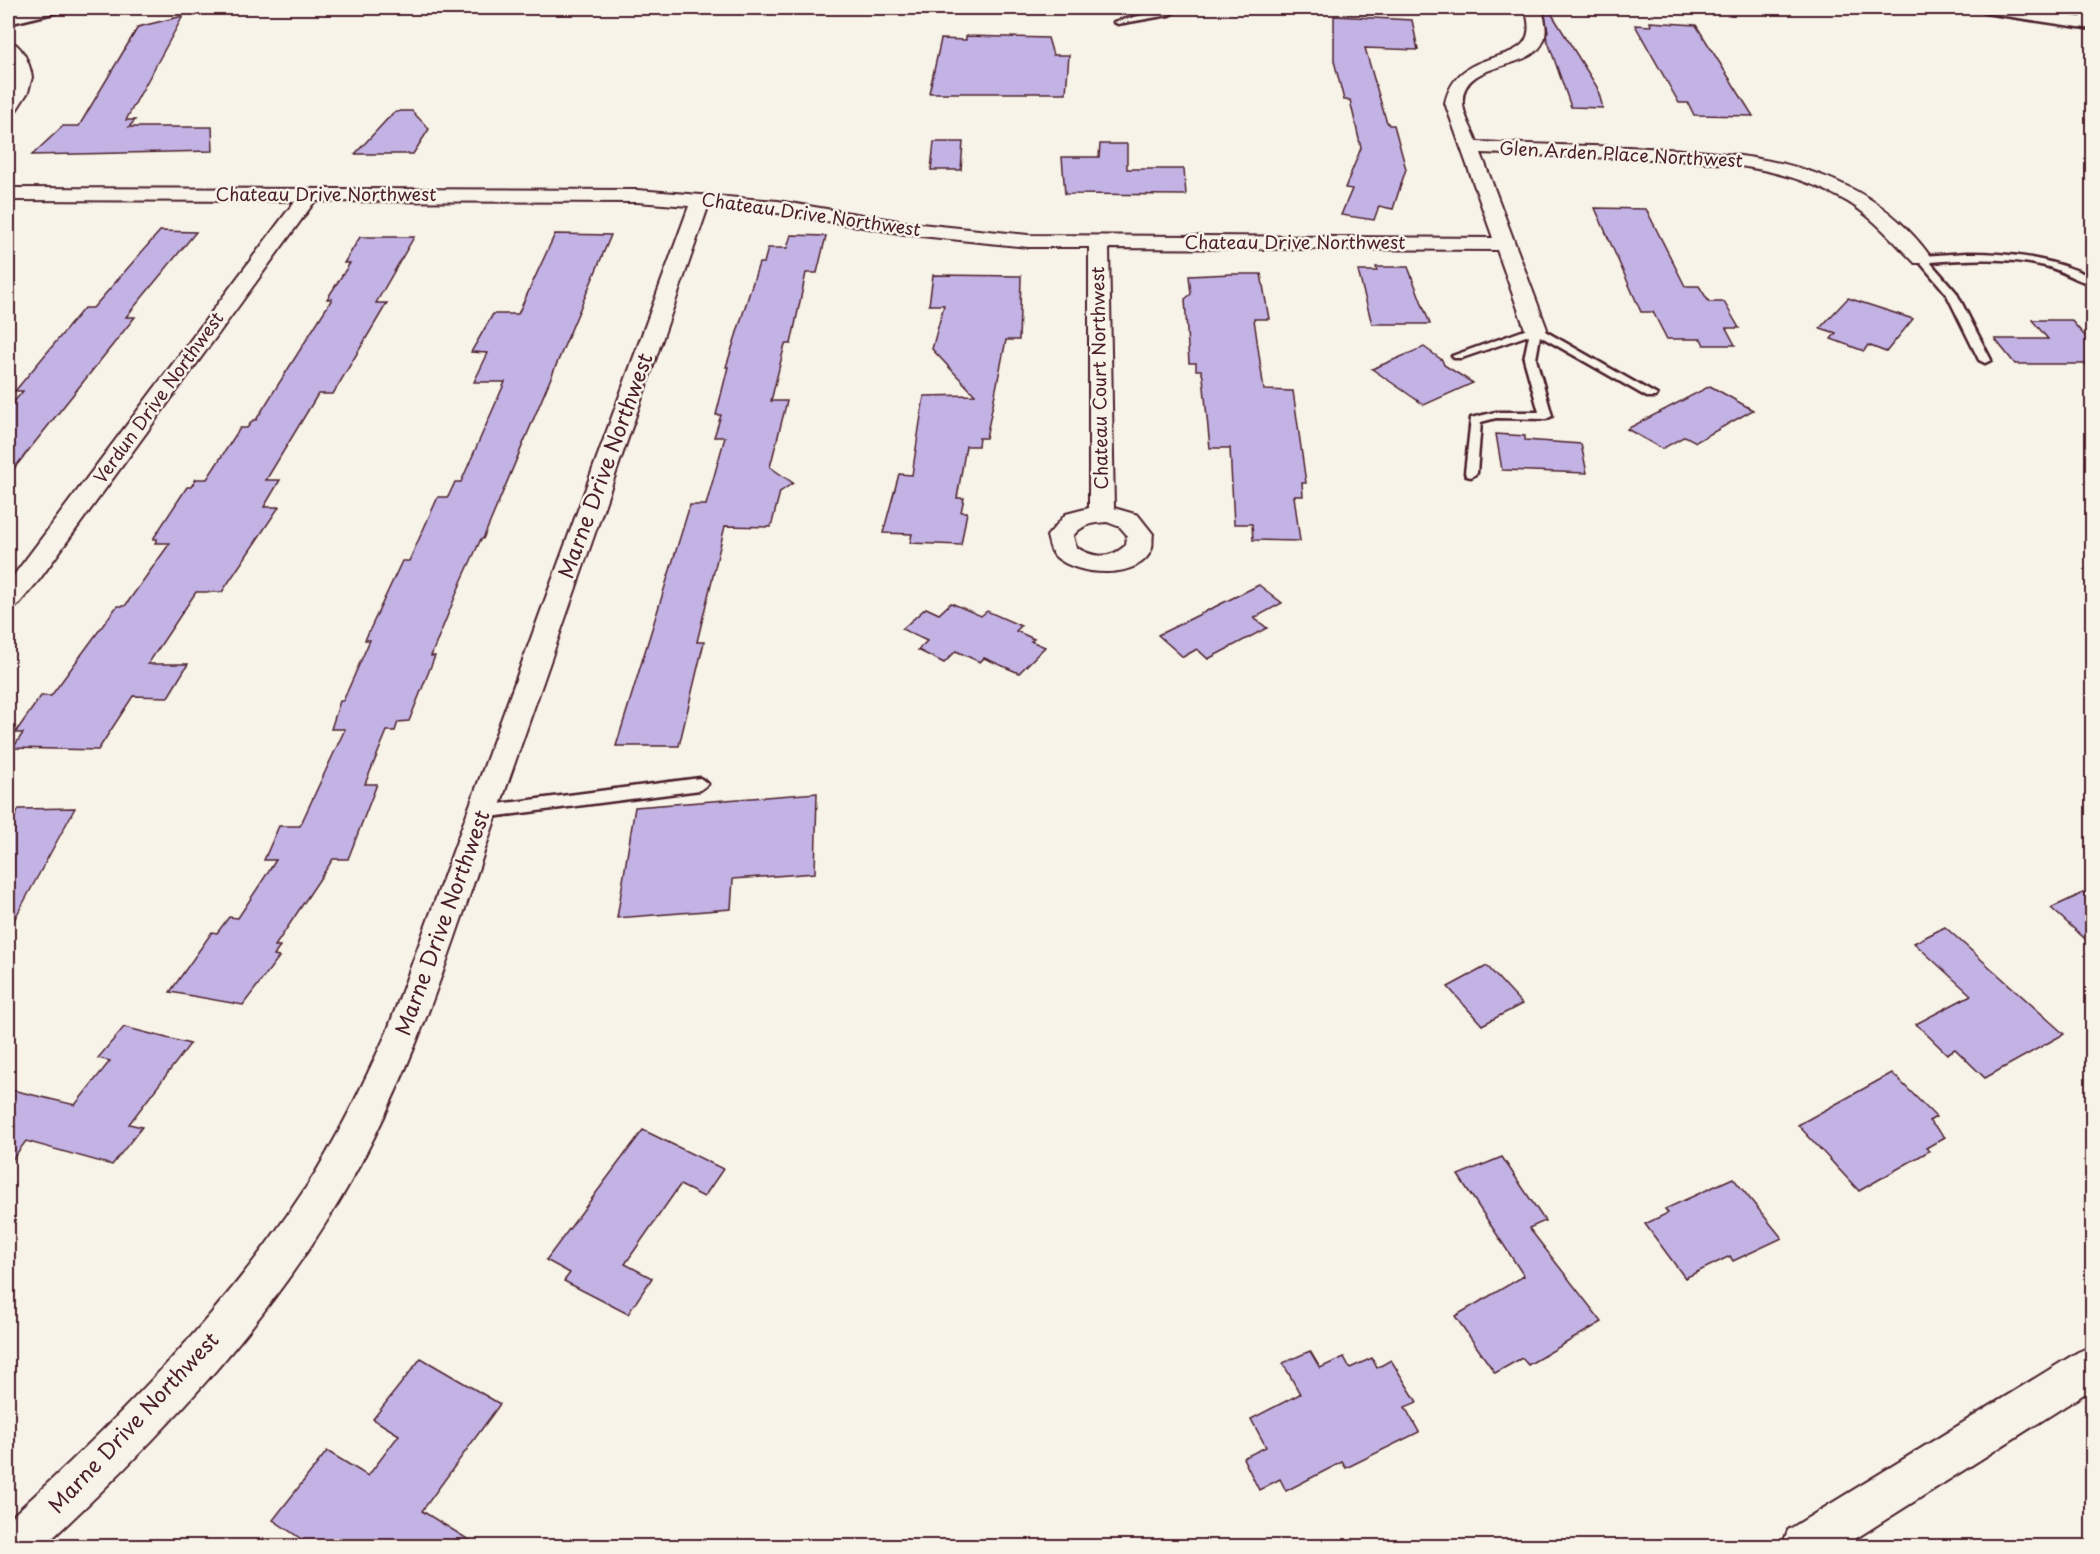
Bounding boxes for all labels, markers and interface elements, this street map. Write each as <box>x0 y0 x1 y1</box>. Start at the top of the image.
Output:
street label: Glen Arden Place Northwest <box>1499 134 1744 173</box>
street label: Chateau Drive Northwest <box>216 180 436 207</box>
street label: Chateau Drive Northwest <box>700 185 922 242</box>
street label: Chateau Drive Northwest <box>1185 228 1405 255</box>
street label: Chateau Court Northwest <box>1083 266 1114 490</box>
street label: Verdun Drive Northwest <box>86 306 229 489</box>
street label: Marne Drive Northwest <box>548 348 660 582</box>
street label: Marne Drive Northwest <box>385 805 497 1039</box>
street label: Marne Drive Northwest <box>40 1324 225 1519</box>

